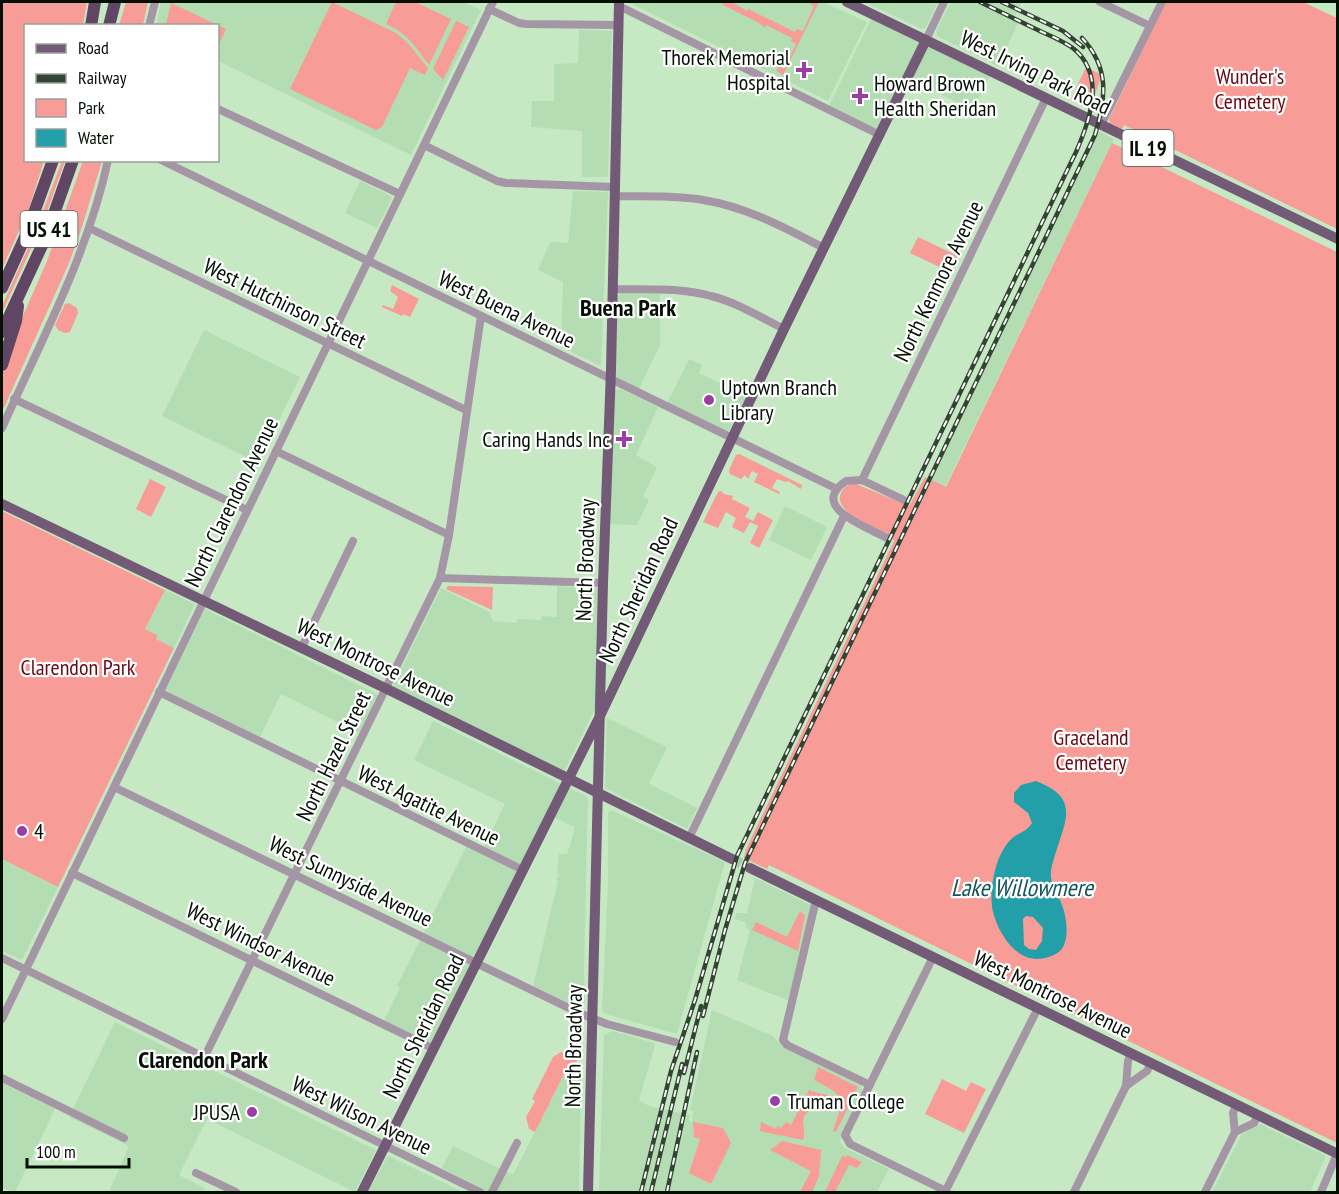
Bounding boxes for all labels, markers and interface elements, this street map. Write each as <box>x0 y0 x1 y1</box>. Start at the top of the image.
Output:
street label: West Irving Park Road <box>956 23 1116 121</box>
legend <box>24 24 219 162</box>
text: Road <box>78 36 109 59</box>
place label: Thorek Memorial Hospital <box>662 43 791 96</box>
marker: Thorek Memorial Hospital <box>795 61 813 79</box>
park label: Wunder's Cemetery <box>1214 62 1286 115</box>
text: Railway <box>78 66 127 89</box>
place label: Howard Brown Health Sheridan <box>874 69 996 122</box>
marker: Howard Brown Health Sheridan <box>851 87 869 105</box>
text: Park <box>78 96 105 119</box>
text: Water <box>78 126 114 149</box>
road number: IL 19 <box>1122 130 1174 166</box>
street label: North Kenmore Avenue <box>887 196 989 366</box>
road number: US 41 <box>20 211 78 247</box>
street label: West Hutchinson Street <box>199 252 371 354</box>
street label: West Buena Avenue <box>434 264 580 354</box>
district label: Buena Park <box>580 292 676 323</box>
place label: Uptown Branch Library <box>721 373 837 426</box>
marker: Uptown Branch Library <box>702 393 716 407</box>
street label: North Clarendon Avenue <box>178 413 284 591</box>
place label: Caring Hands Inc <box>482 425 610 453</box>
marker: Caring Hands Inc <box>615 430 633 448</box>
street label: North Broadway <box>569 498 601 622</box>
street label: North Sheridan Road <box>592 513 684 667</box>
street label: West Montrose Avenue <box>292 612 460 712</box>
park label: Clarendon Park <box>21 653 136 681</box>
street label: North Hazel Street <box>290 687 376 825</box>
park label: Graceland Cemetery <box>1053 723 1129 776</box>
street label: West Agatite Avenue <box>353 759 505 851</box>
place label: 4 <box>34 817 44 845</box>
marker: 4 <box>15 824 29 838</box>
street label: West Sunnyside Avenue <box>265 829 437 933</box>
water label: Lake Willowmere <box>951 872 1095 903</box>
street label: West Windsor Avenue <box>182 896 340 992</box>
street label: West Montrose Avenue <box>969 944 1137 1044</box>
street label: North Sheridan Road <box>376 949 470 1103</box>
street label: North Broadway <box>558 984 588 1108</box>
district label: Clarendon Park <box>138 1044 268 1075</box>
street label: West Wilson Avenue <box>288 1069 436 1161</box>
place label: Truman College <box>787 1087 905 1115</box>
marker: Truman College <box>768 1094 782 1108</box>
place label: JPUSA <box>192 1098 241 1126</box>
marker: JPUSA <box>245 1105 259 1119</box>
scale bar <box>27 1131 129 1169</box>
text: 100 m <box>36 1140 76 1163</box>

